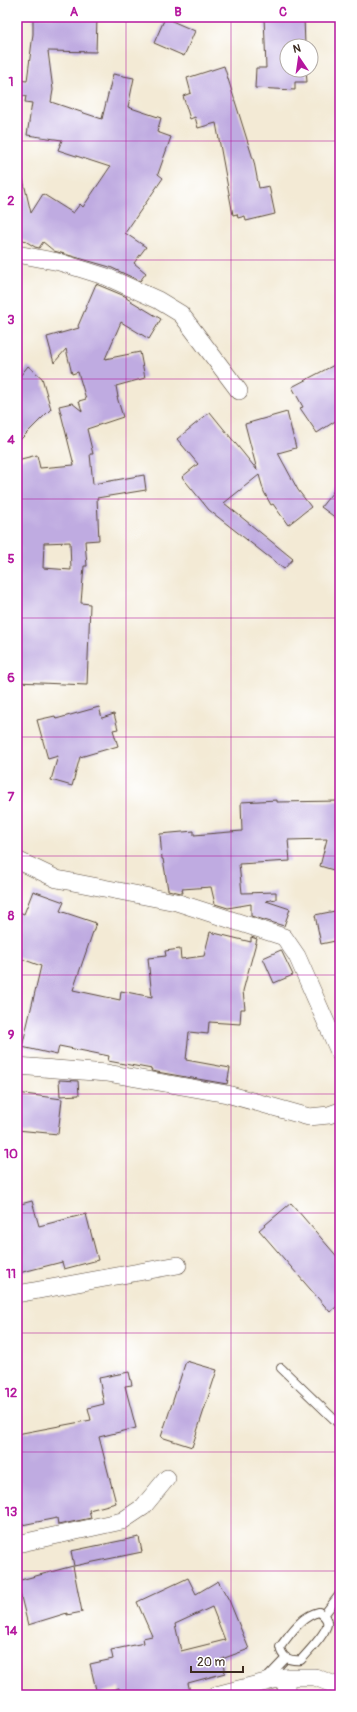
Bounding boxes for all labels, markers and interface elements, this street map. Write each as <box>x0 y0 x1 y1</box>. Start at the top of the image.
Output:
text: A <box>70 4 79 20</box>
text: B <box>174 4 182 20</box>
text: C <box>279 4 287 20</box>
north arrow <box>279 38 319 78</box>
text: N <box>292 41 302 56</box>
text: 1 <box>8 74 14 90</box>
text: 2 <box>7 193 15 209</box>
text: 3 <box>7 312 15 328</box>
text: 4 <box>7 432 15 448</box>
text: 5 <box>7 551 15 567</box>
text: 6 <box>7 670 15 686</box>
text: 7 <box>8 789 15 805</box>
text: 8 <box>8 908 15 924</box>
text: 9 <box>8 1027 15 1043</box>
text: 10 <box>4 1146 18 1162</box>
text: 11 <box>6 1266 16 1282</box>
text: 12 <box>5 1385 17 1401</box>
text: 13 <box>5 1504 17 1520</box>
text: 14 <box>5 1623 18 1639</box>
scale bar <box>191 1648 243 1674</box>
text: 20 m <box>197 1655 226 1670</box>

